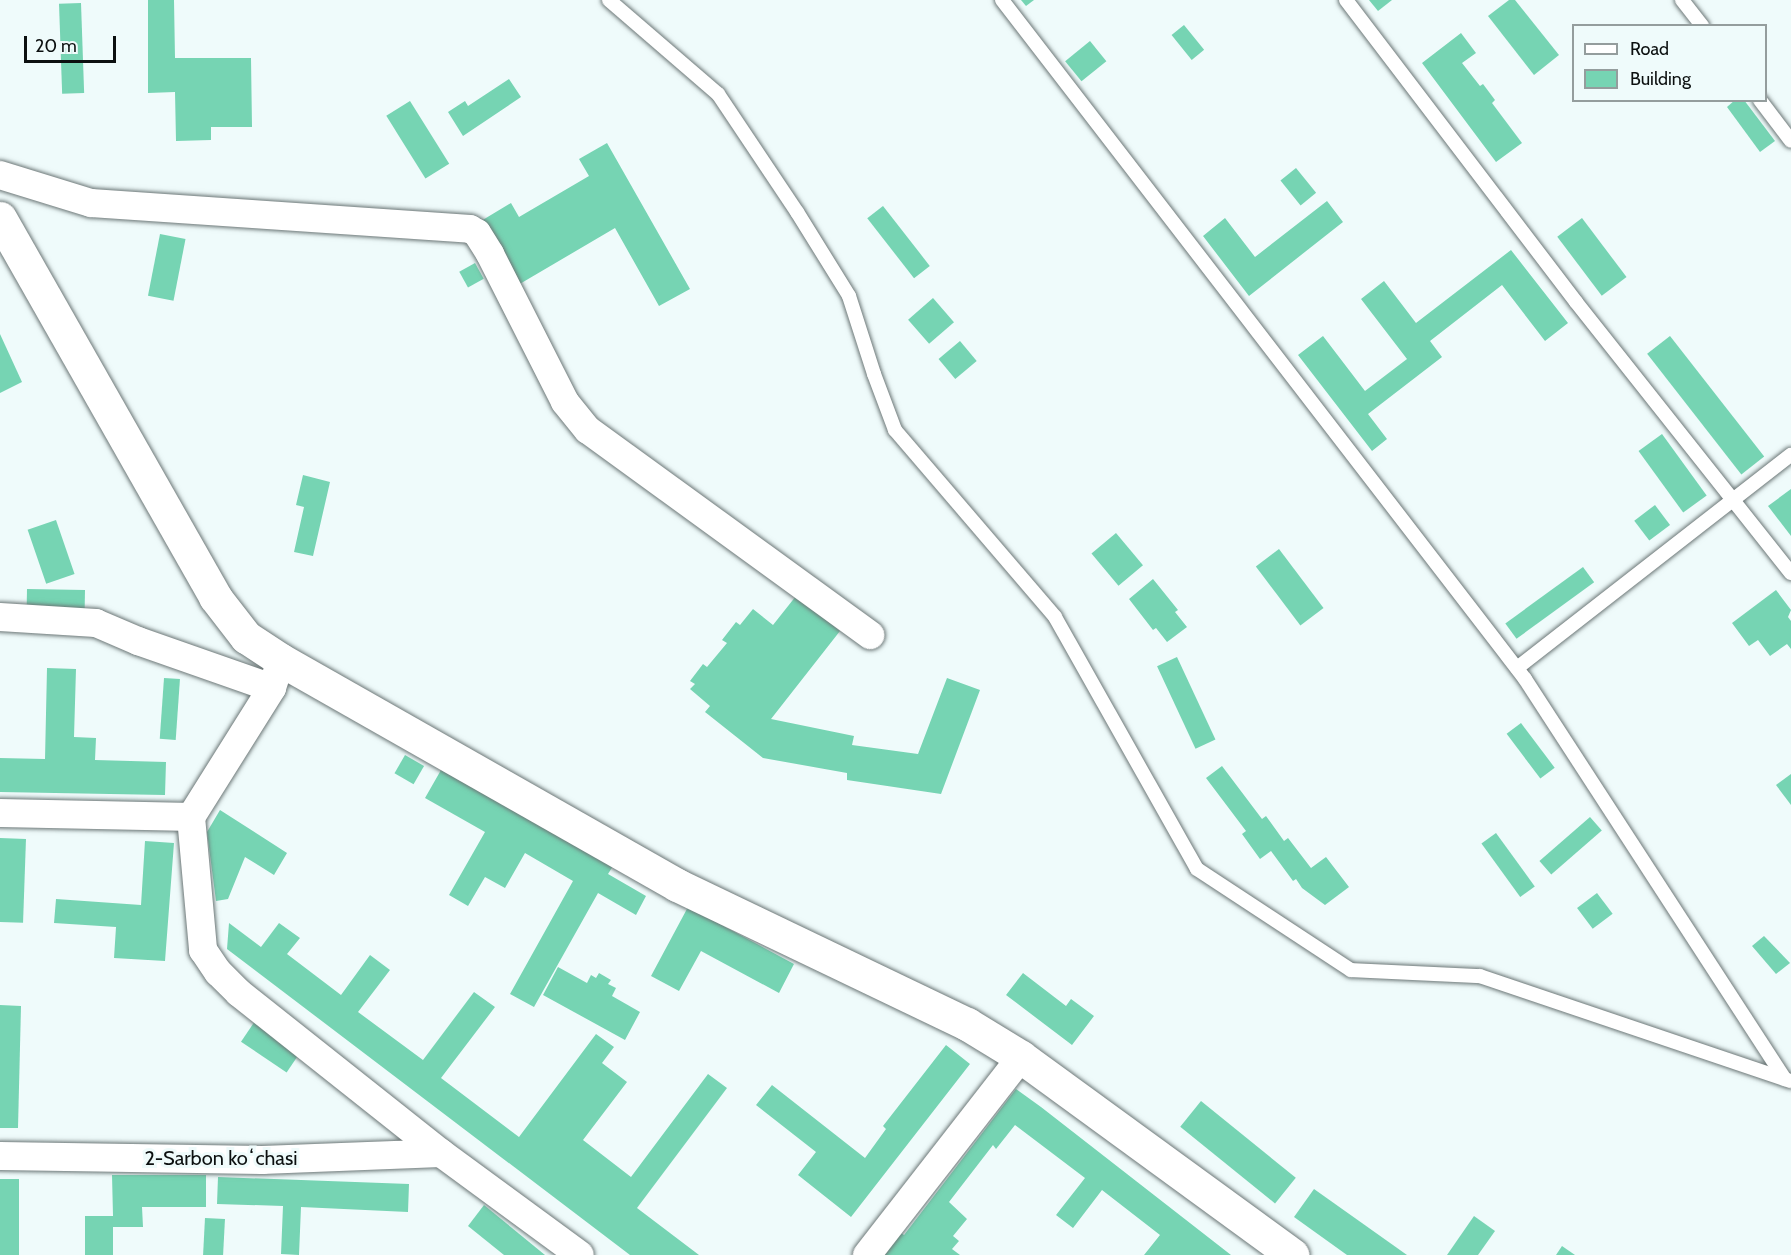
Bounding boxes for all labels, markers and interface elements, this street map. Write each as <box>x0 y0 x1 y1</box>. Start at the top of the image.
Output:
scale bar <box>27 24 118 62</box>
legend <box>1572 24 1767 102</box>
text: 20 m <box>35 35 77 57</box>
text: Road <box>1630 38 1669 60</box>
text: Building <box>1630 68 1691 90</box>
street label: 2-Sarbon koʻchasi <box>145 1146 297 1170</box>

